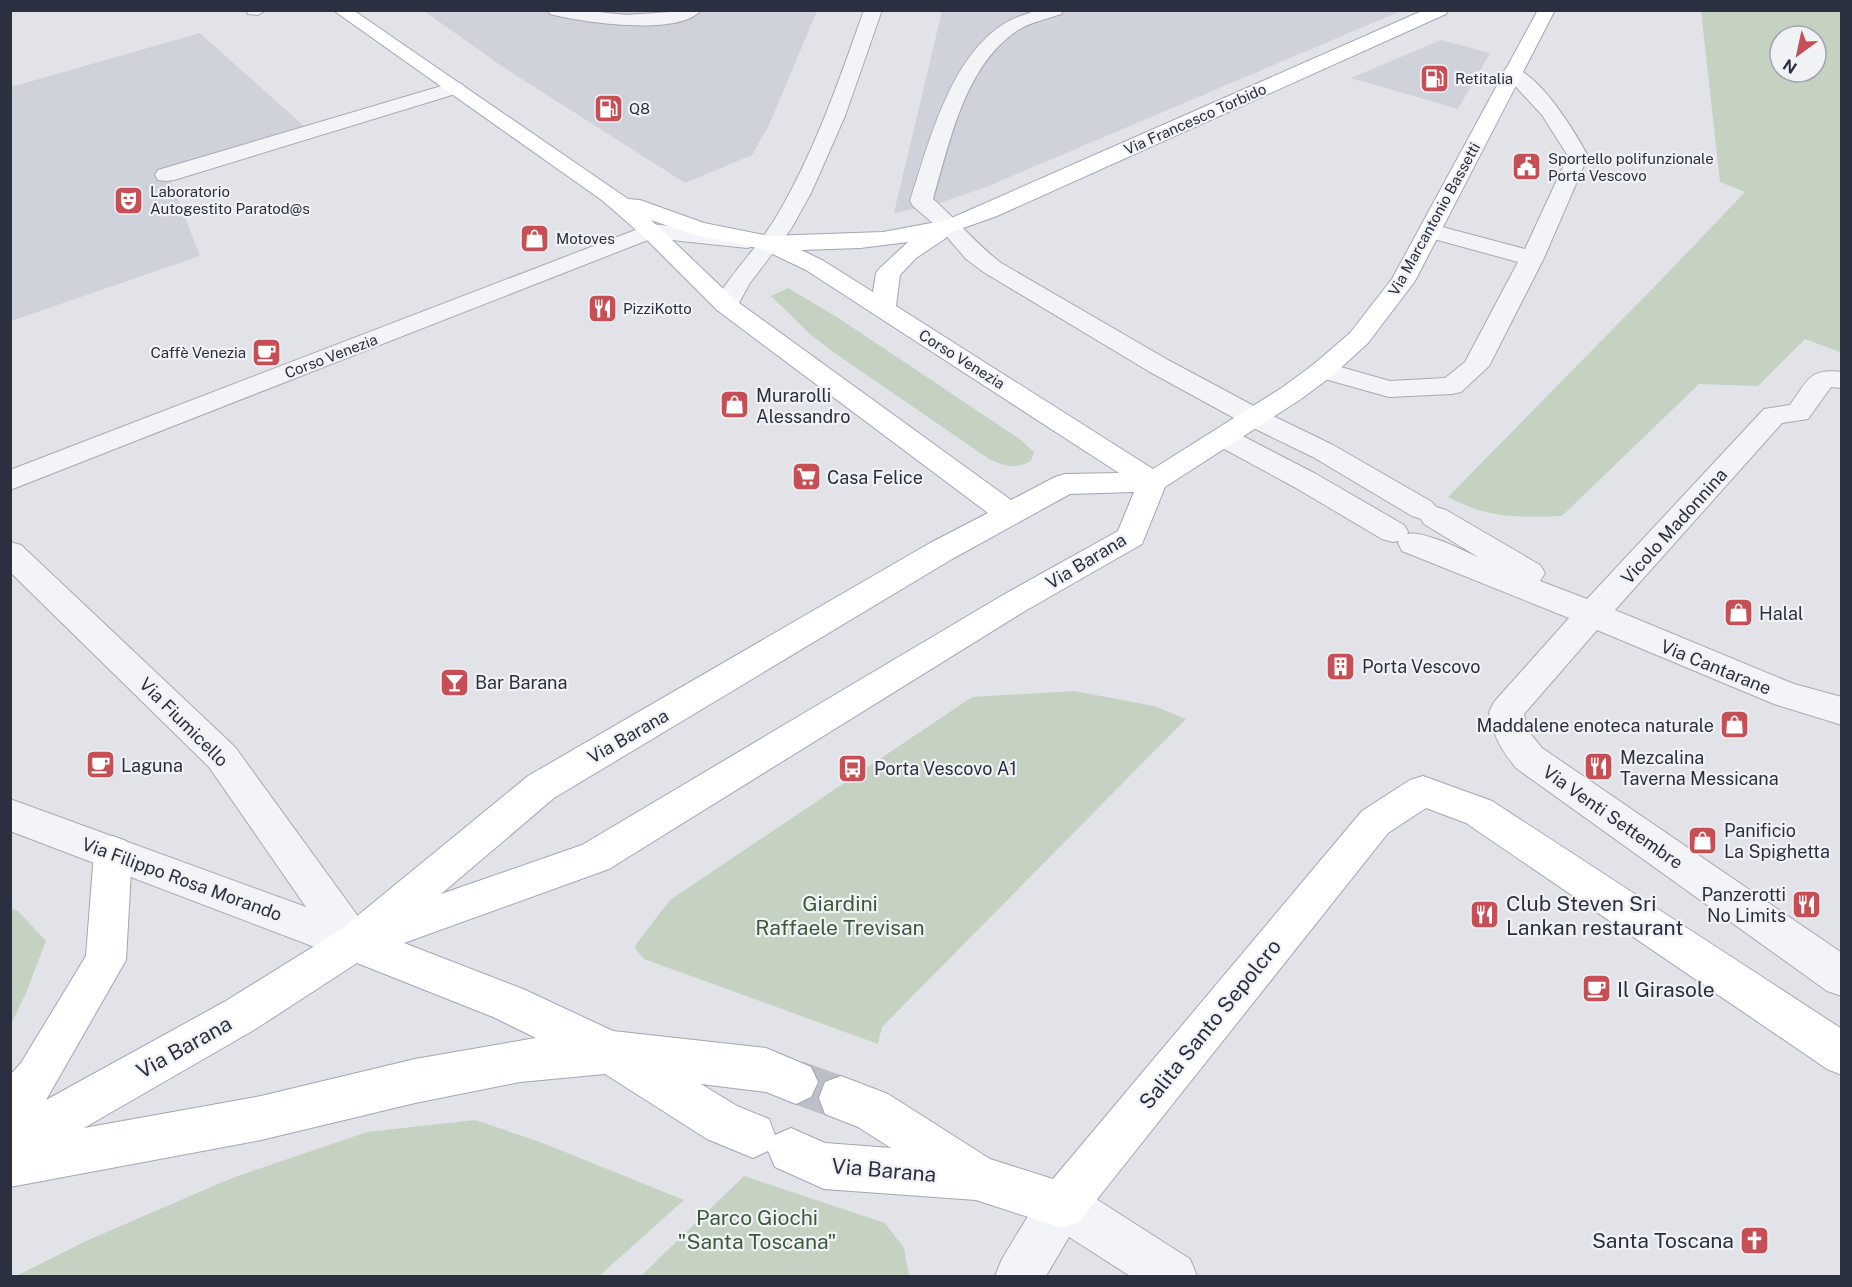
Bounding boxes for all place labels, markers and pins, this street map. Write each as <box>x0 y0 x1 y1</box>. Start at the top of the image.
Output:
fuel station icon: Retitalia <box>1418 62 1450 94</box>
place label: Retitalia <box>1455 70 1513 87</box>
fuel station icon: Q8 <box>592 92 624 124</box>
place label: Q8 <box>629 100 650 117</box>
place label: Sportello polifunzionale Porta Vescovo <box>1548 150 1714 184</box>
public building icon: Sportello polifunzionale Porta Vescovo <box>1511 151 1543 183</box>
place label: Laboratorio Autogestito Paratod@s <box>150 183 310 217</box>
theatre icon: Laboratorio Autogestito Paratod@s <box>113 184 145 216</box>
shop icon: Motoves <box>519 222 551 254</box>
place label: Motoves <box>556 230 615 247</box>
restaurant icon: PizziKotto <box>586 292 618 324</box>
place label: PizziKotto <box>623 300 692 317</box>
cafe icon: Caffè Venezia <box>251 336 283 368</box>
place label: Caffè Venezia <box>151 344 246 361</box>
place label: Murarolli Alessandro <box>756 385 850 427</box>
shop icon: Murarolli Alessandro <box>719 389 751 421</box>
supermarket icon: Casa Felice <box>790 461 822 493</box>
place label: Casa Felice <box>827 467 923 488</box>
shop icon: Halal <box>1722 597 1754 629</box>
place label: Halal <box>1759 603 1803 624</box>
building icon: Porta Vescovo <box>1325 650 1357 682</box>
place label: Porta Vescovo <box>1362 656 1480 677</box>
bar icon: Bar Barana <box>438 666 470 698</box>
place label: Bar Barana <box>475 672 567 693</box>
shop icon: Maddalene enoteca naturale <box>1719 709 1751 741</box>
place label: Maddalene enoteca naturale <box>1476 715 1714 736</box>
place label: Mezcalina Taverna Messicana <box>1620 747 1779 789</box>
cafe icon: Laguna <box>84 749 116 781</box>
restaurant icon: Mezcalina Taverna Messicana <box>1583 751 1615 783</box>
bus stop icon: Porta Vescovo A1 <box>837 752 869 784</box>
place label: Laguna <box>121 755 183 776</box>
place label: Porta Vescovo A1 <box>874 758 1017 779</box>
place label: Panificio La Spighetta <box>1724 820 1830 862</box>
shop icon: Panificio La Spighetta <box>1687 824 1719 856</box>
place label: Panzerotti No Limits <box>1701 884 1786 926</box>
restaurant icon: Panzerotti No Limits <box>1791 888 1823 920</box>
place label: Club Steven Sri Lankan restaurant <box>1506 891 1683 940</box>
restaurant icon: Club Steven Sri Lankan restaurant <box>1469 899 1501 931</box>
cafe icon: Il Girasole <box>1580 973 1612 1005</box>
place label: Il Girasole <box>1617 977 1715 1002</box>
church icon: Santa Toscana <box>1739 1224 1771 1256</box>
place label: Santa Toscana <box>1592 1228 1734 1253</box>

